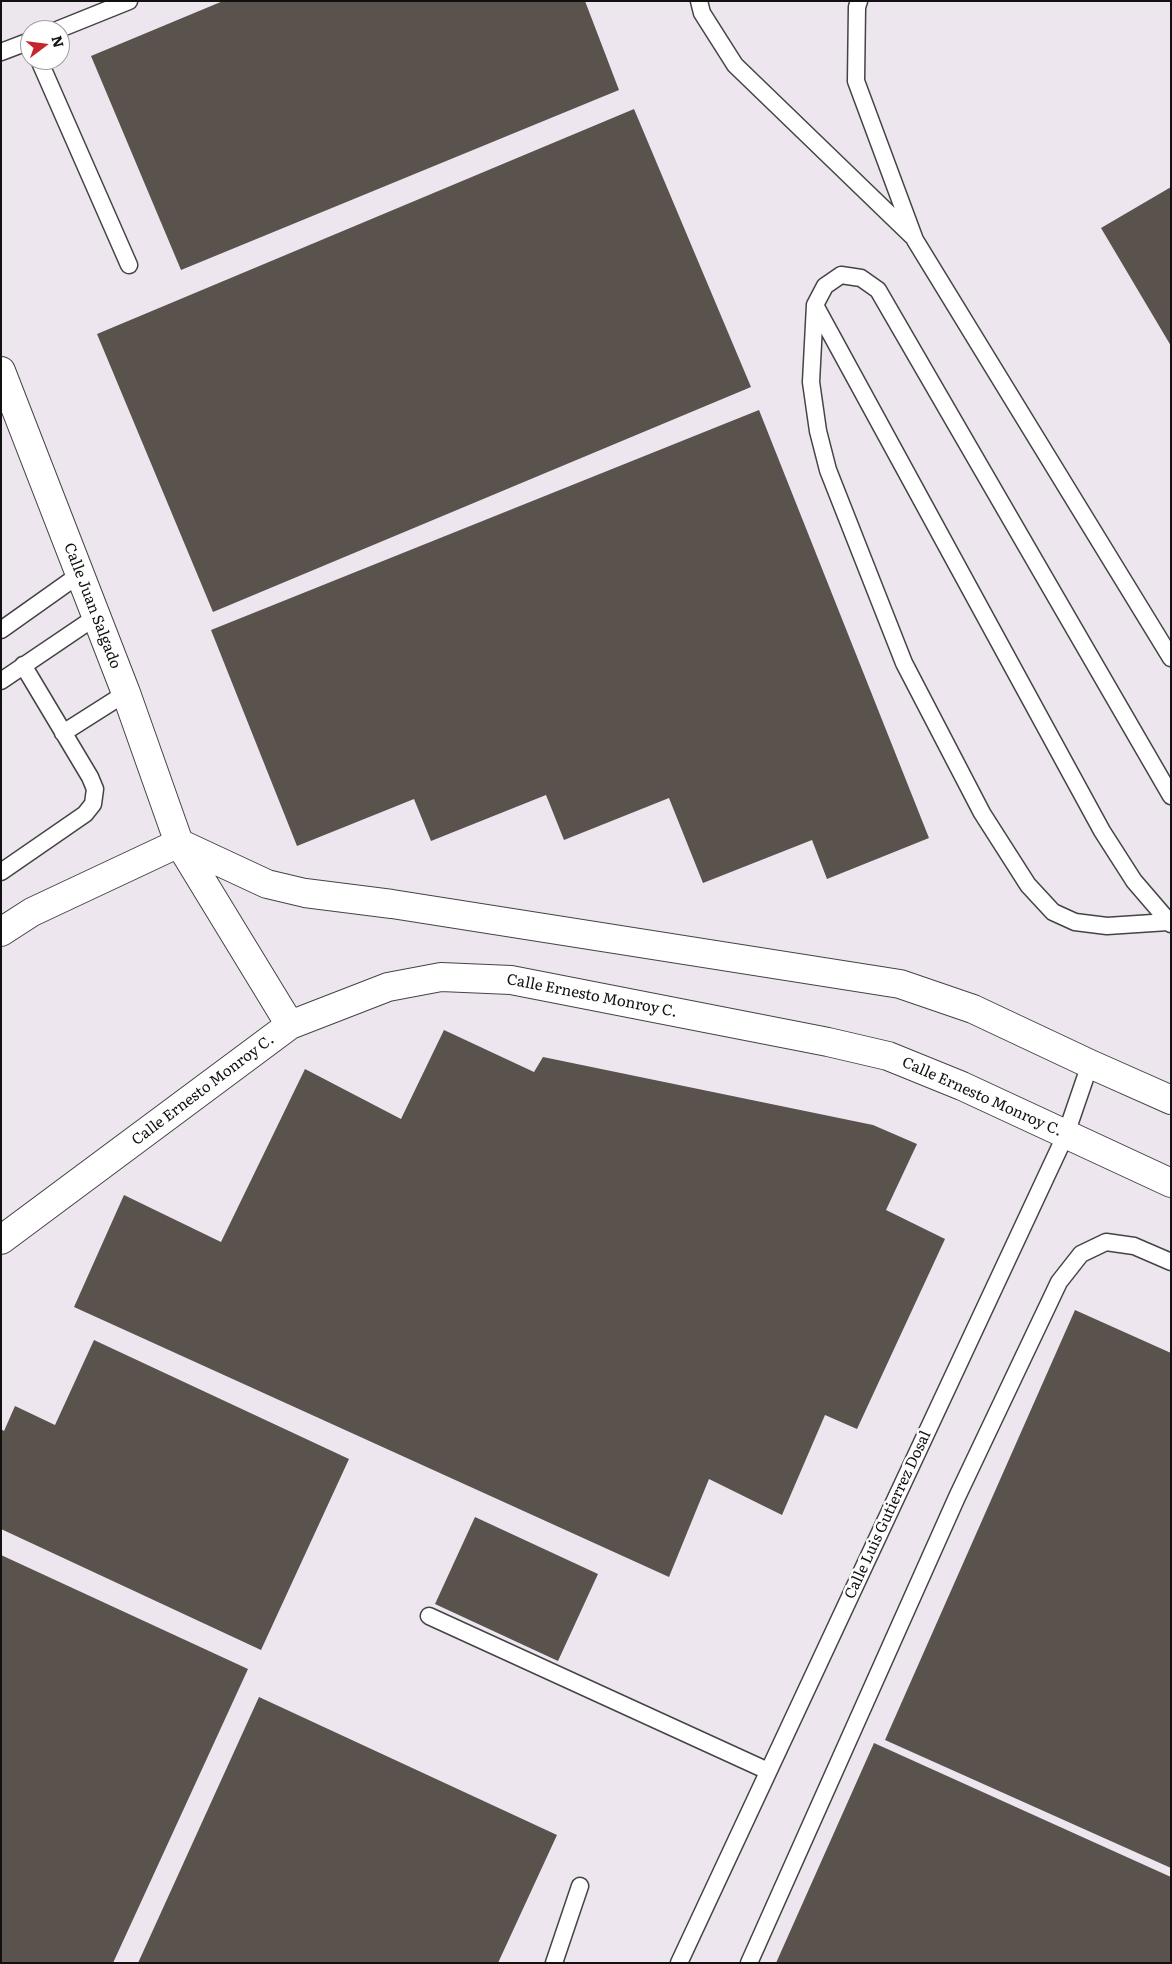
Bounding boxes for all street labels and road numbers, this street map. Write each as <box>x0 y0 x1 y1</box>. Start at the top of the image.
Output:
street label: Calle Juan Salgado <box>60 541 124 671</box>
street label: Calle Ernesto Monroy C. <box>505 971 679 1021</box>
street label: Calle Ernesto Monroy C. <box>128 1031 278 1149</box>
street label: Calle Ernesto Monroy C. <box>899 1054 1065 1140</box>
street label: Calle Luis Gutierrez Dosal <box>841 1428 935 1602</box>

